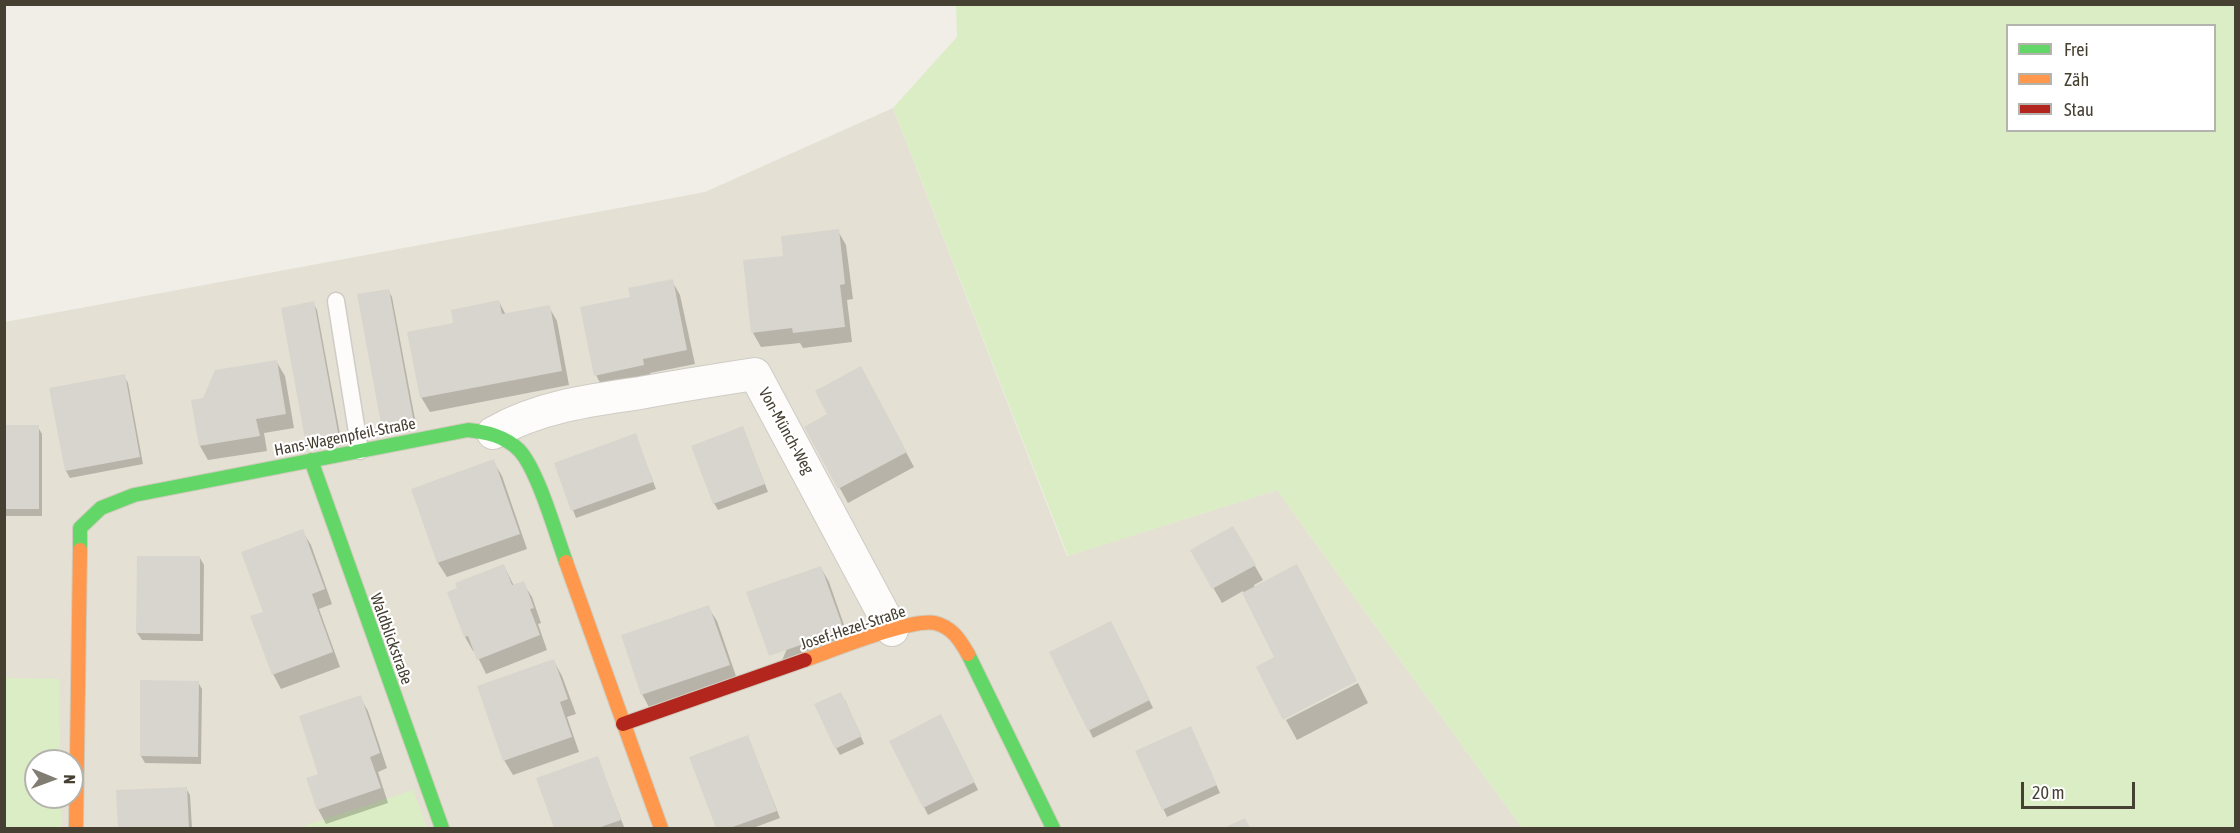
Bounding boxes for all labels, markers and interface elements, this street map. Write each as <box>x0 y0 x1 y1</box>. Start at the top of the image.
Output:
legend <box>2006 24 2216 132</box>
text: Frei <box>2064 39 2089 60</box>
text: Zäh <box>2064 69 2089 90</box>
text: Stau <box>2064 99 2094 120</box>
street label: Von-Münch-Weg <box>754 384 818 478</box>
street label: Hans-Wagenpfeil-Straße <box>273 414 417 460</box>
street label: Waldblickstraße <box>366 591 416 687</box>
street label: Josef-Hezel-Straße <box>798 602 908 654</box>
north arrow <box>24 749 84 809</box>
scale bar <box>2024 770 2138 808</box>
text: N <box>61 774 79 784</box>
text: 20 m <box>2032 782 2064 803</box>

